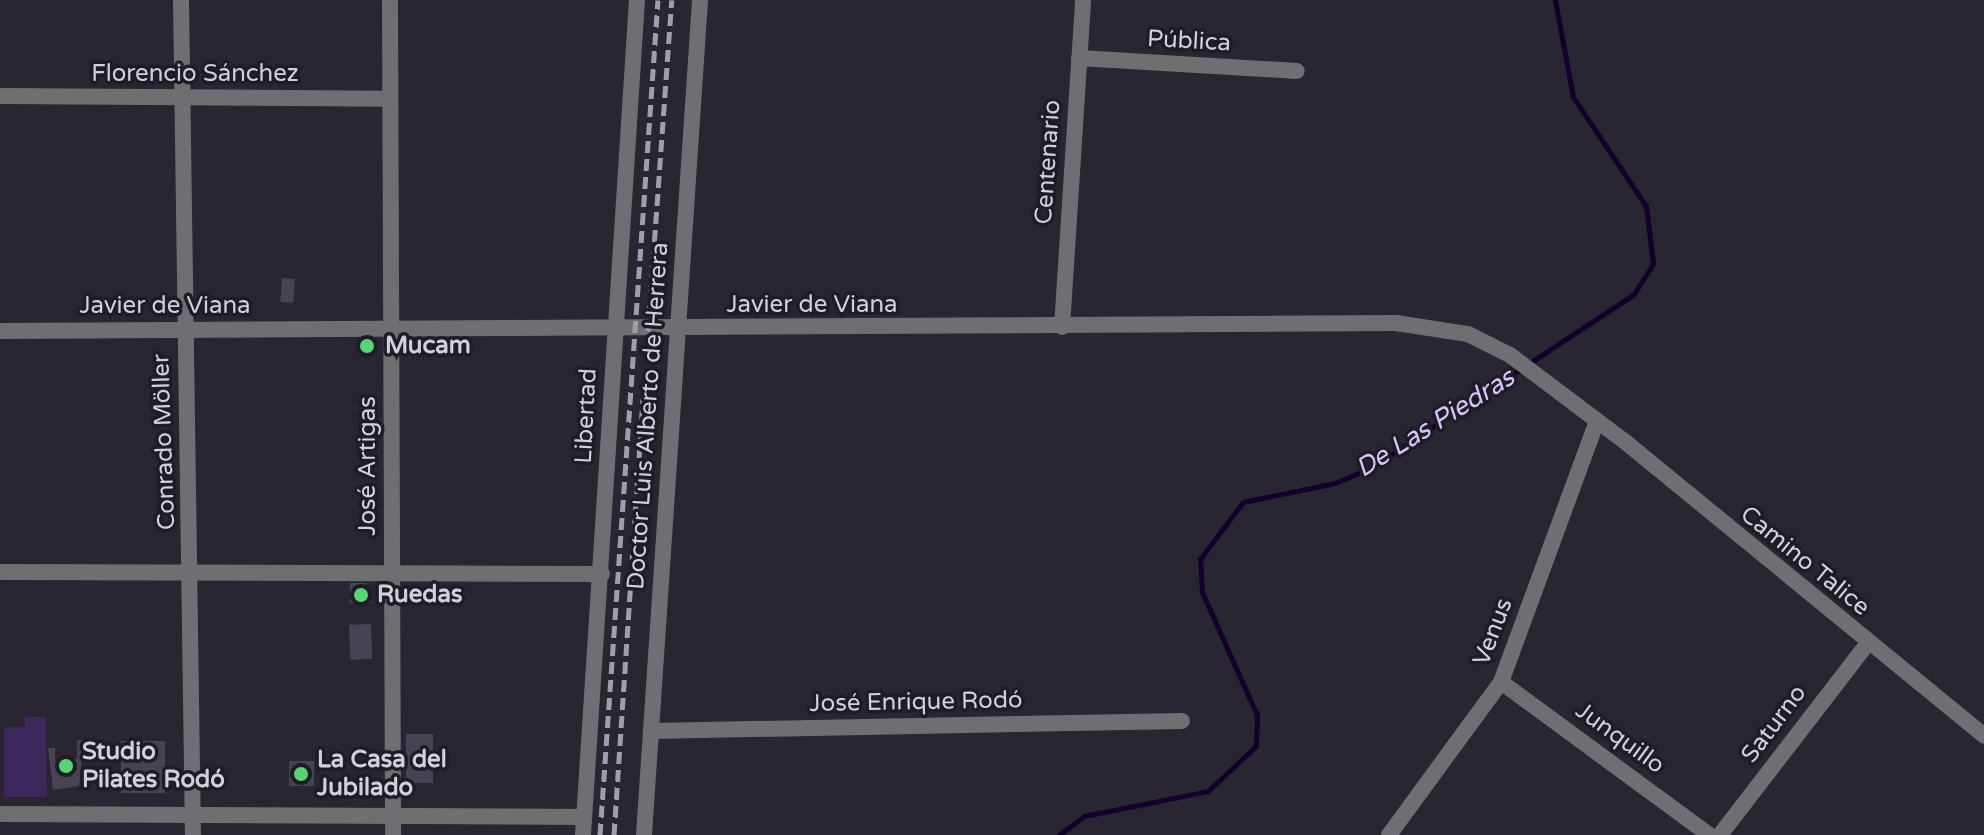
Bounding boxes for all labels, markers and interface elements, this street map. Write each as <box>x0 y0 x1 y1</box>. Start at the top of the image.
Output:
street label: Pública <box>1146 24 1232 58</box>
street label: Florencio Sánchez <box>91 60 299 88</box>
street label: Centenario <box>1029 99 1067 225</box>
street label: Doctor Luis Alberto de Herrera <box>621 241 675 591</box>
street label: Javier de Viana <box>726 291 898 319</box>
street label: Javier de Viana <box>79 292 251 320</box>
place label: Mucam <box>385 332 471 360</box>
marker: Mucam <box>356 335 378 357</box>
street label: Conrado Möller <box>147 353 181 531</box>
water label: De Las Piedras <box>1350 362 1520 484</box>
street label: Libertad <box>569 368 603 464</box>
street label: José Artigas <box>354 396 382 536</box>
street label: Camino Talice <box>1735 500 1875 622</box>
place label: Ruedas <box>377 581 462 609</box>
marker: Ruedas <box>352 586 370 604</box>
street label: Venus <box>1467 594 1519 670</box>
street label: Saturno <box>1735 679 1813 769</box>
street label: José Enrique Rodó <box>809 686 1023 718</box>
street label: Junquillo <box>1570 696 1670 780</box>
place label: Studio Pilates Rodó <box>82 738 225 794</box>
place label: La Casa del Jubilado <box>317 746 447 802</box>
marker: Studio Pilates Rodó <box>57 757 75 775</box>
marker: La Casa del Jubilado <box>292 765 310 783</box>

